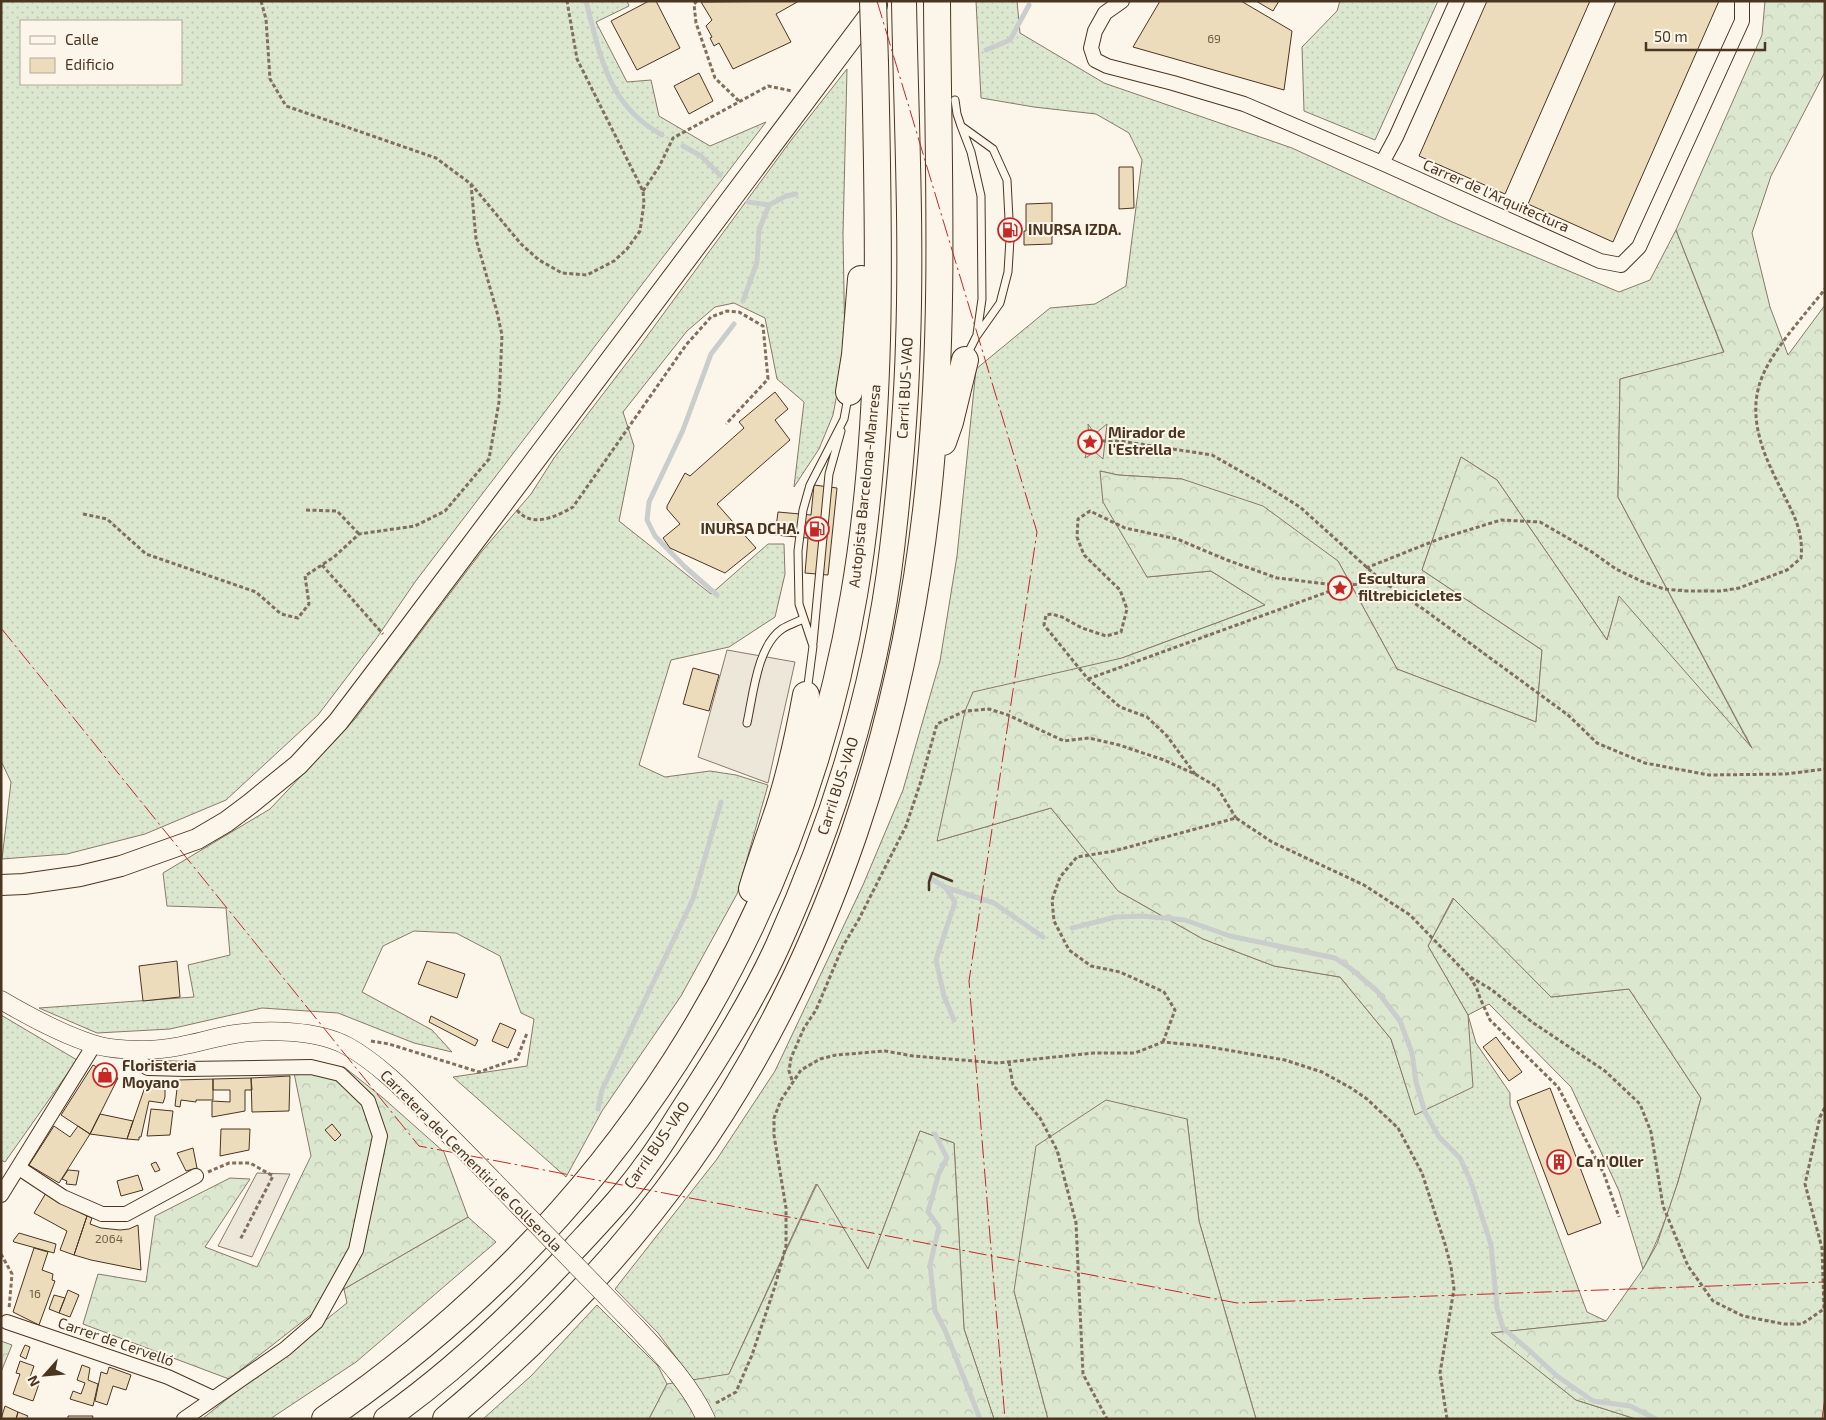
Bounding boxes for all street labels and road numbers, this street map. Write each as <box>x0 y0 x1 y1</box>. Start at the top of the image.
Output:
street label: Carrer de l'Arquitectura <box>1421 155 1572 235</box>
street label: Carril BUS-VAO <box>892 337 916 439</box>
street label: Autopista Barcelona-Manresa <box>844 383 884 589</box>
street label: Carril BUS-VAO <box>813 734 861 837</box>
street label: Carretera del Cementiri de Collserola <box>377 1066 566 1255</box>
street label: Carril BUS-VAO <box>620 1097 693 1191</box>
street label: Carrer de Cervelló <box>56 1313 177 1369</box>

